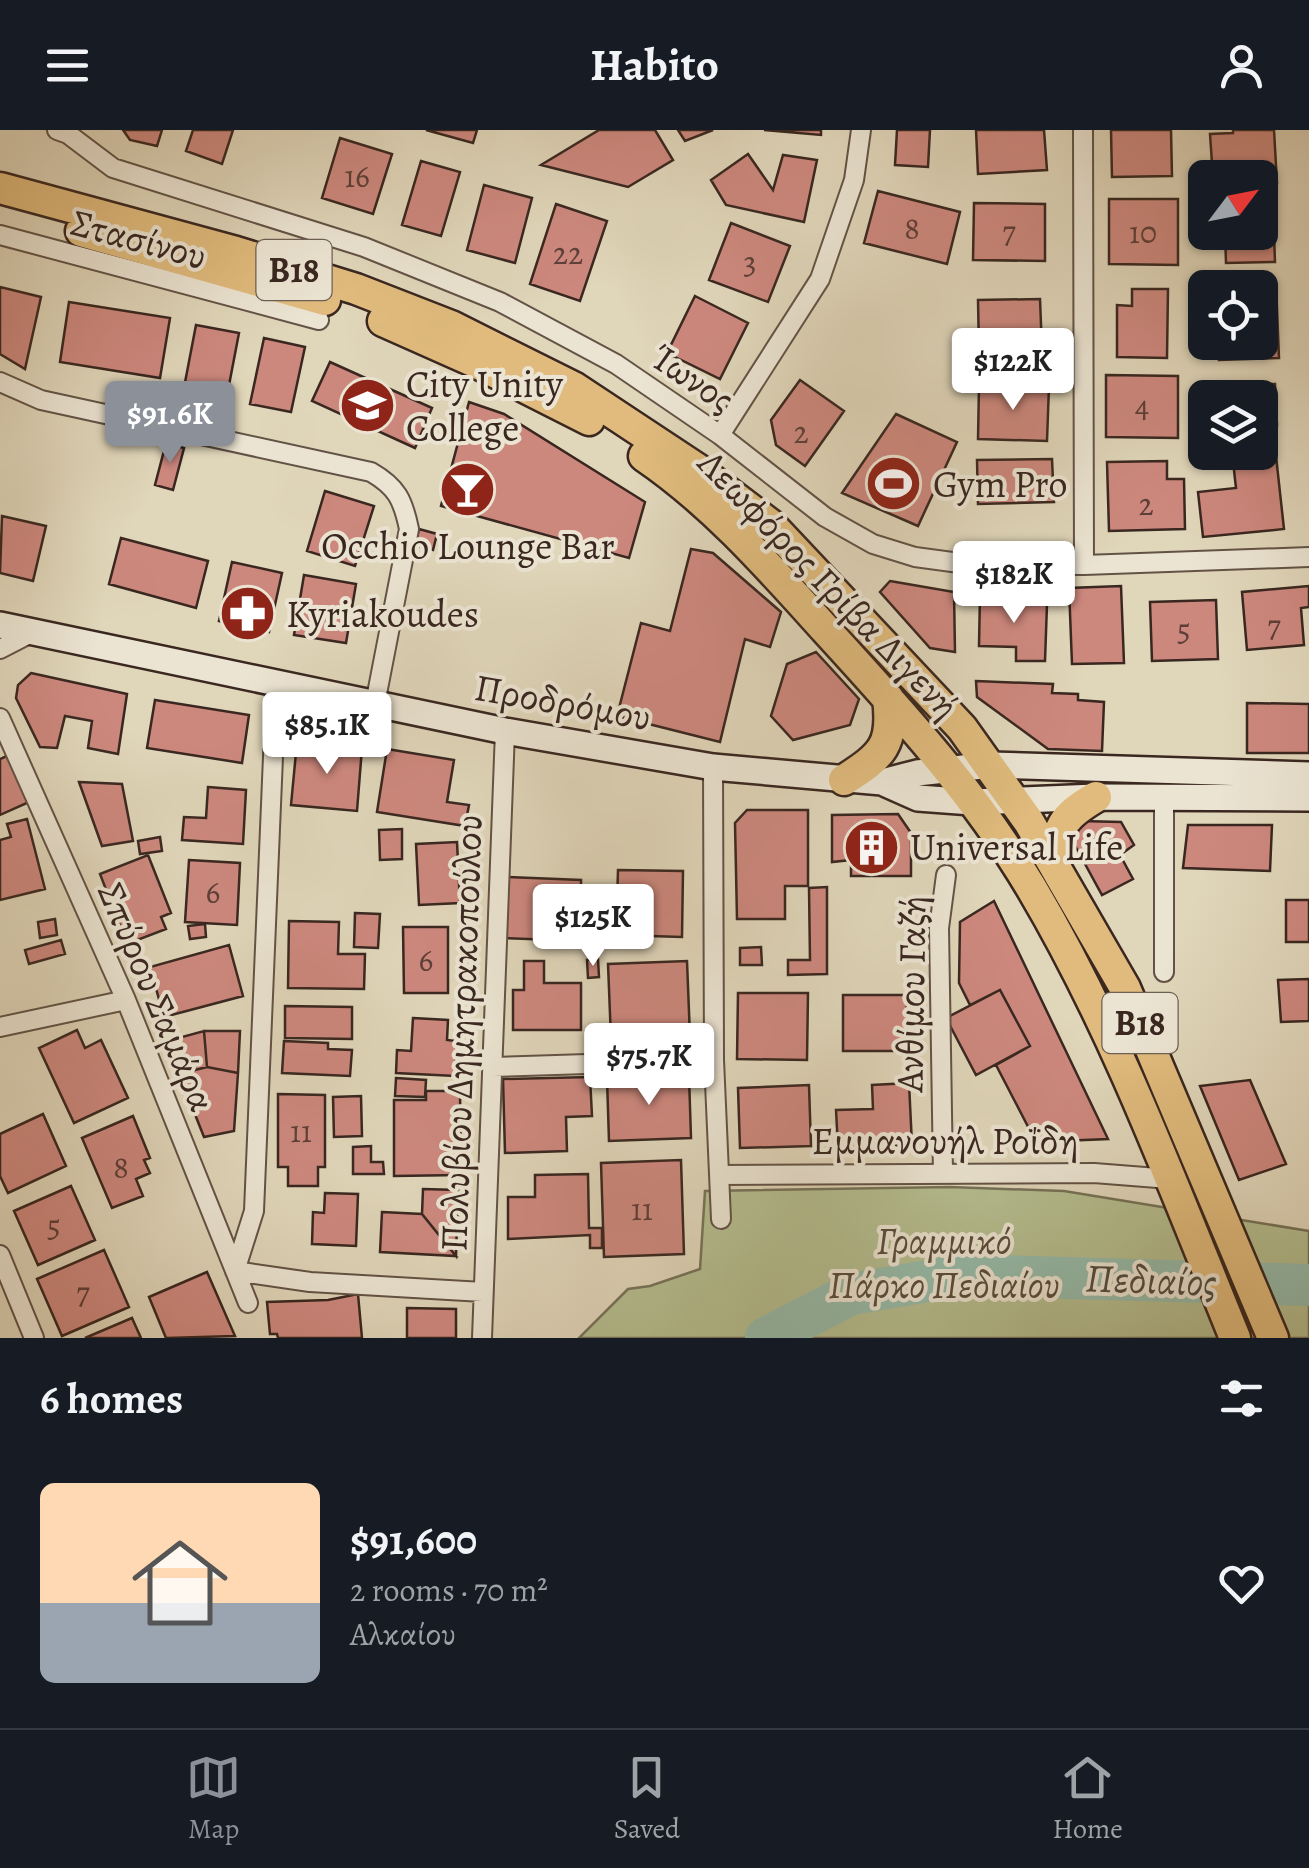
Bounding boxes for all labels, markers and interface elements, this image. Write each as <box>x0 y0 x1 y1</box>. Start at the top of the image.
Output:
text: Habito <box>590 34 719 96</box>
icon: menu <box>40 38 95 93</box>
icon: person <box>1214 38 1269 93</box>
house number: 16 <box>344 154 370 198</box>
north arrow <box>1188 160 1278 250</box>
map controls <box>1188 160 1278 470</box>
street label: Στασίνου <box>66 196 212 282</box>
house number: 8 <box>904 206 920 250</box>
house number: 7 <box>1002 210 1016 254</box>
house number: 10 <box>1129 210 1157 254</box>
house number: 22 <box>553 231 583 275</box>
road number: B18 <box>256 240 332 300</box>
house number: 3 <box>743 241 757 285</box>
button: locate <box>1188 270 1278 360</box>
pin: $122K <box>943 328 1083 413</box>
street label: Ίωνος <box>641 331 745 425</box>
text: $122K <box>974 338 1052 382</box>
place label: City Unity College <box>406 358 564 454</box>
school or university icon: City Unity College <box>337 376 397 436</box>
button: layers <box>1188 380 1278 470</box>
pin: $91.6K <box>89 381 251 466</box>
house number: 4 <box>1135 384 1149 428</box>
text: $91.6K <box>127 391 213 435</box>
house number: 2 <box>793 410 809 454</box>
street label: Λεωφόρος Γρίβα Διγενή <box>686 437 971 730</box>
sports icon: Gym Pro <box>864 454 924 514</box>
place label: Gym Pro <box>933 458 1067 510</box>
bar icon: Occhio Lounge Bar <box>438 459 498 519</box>
house number: 2 <box>1138 482 1154 526</box>
place label: Occhio Lounge Bar <box>321 520 615 572</box>
pin: $182K <box>944 541 1084 626</box>
text: $182K <box>975 551 1053 595</box>
pharmacy icon: Kyriakoudes <box>217 584 277 644</box>
place label: Kyriakoudes <box>286 588 479 640</box>
house number: 7 <box>1267 604 1281 648</box>
house number: 5 <box>1177 608 1191 652</box>
street label: Προδρόμου <box>471 661 655 743</box>
pin: $85.1K <box>246 692 408 777</box>
text: $85.1K <box>284 702 370 746</box>
street label: Πολυβίου Δημητρακοπούλου <box>427 814 495 1252</box>
building icon: Universal Life <box>841 817 901 877</box>
place label: Universal Life <box>910 821 1123 873</box>
house number: 6 <box>206 870 220 914</box>
street label: Σπύρου Σαμάρα <box>85 875 229 1119</box>
pin: $125K <box>523 884 663 969</box>
text: $125K <box>555 894 631 938</box>
street label: Ανθίμου Γαζή <box>883 895 939 1094</box>
house number: 6 <box>419 938 433 982</box>
road number: B18 <box>1102 993 1178 1053</box>
pin: $75.7K <box>568 1023 730 1108</box>
text: $75.7K <box>606 1033 692 1077</box>
house number: 11 <box>290 1109 312 1153</box>
street label: Εμμανουήλ Ροΐδη <box>812 1115 1078 1167</box>
house number: 8 <box>113 1145 129 1189</box>
house number: 11 <box>631 1187 653 1231</box>
house number: 5 <box>47 1204 61 1248</box>
park label: Γραμμικό Πάρκο Πεδιαίου <box>828 1215 1060 1311</box>
water label: Πεδιαίος <box>1085 1250 1217 1310</box>
house number: 7 <box>76 1271 90 1315</box>
text: 6 homes <box>40 1370 183 1427</box>
icon: filters <box>1214 1371 1269 1426</box>
text: $91,600 <box>350 1511 477 1568</box>
icon: home <box>120 1523 240 1643</box>
icon: heart <box>1214 1556 1269 1611</box>
text: 2 rooms · 70 m² <box>350 1568 548 1612</box>
text: Αλκαίου <box>350 1612 456 1656</box>
tab: Map <box>186 1750 241 1848</box>
tab: Saved <box>614 1750 680 1848</box>
tab: Home <box>1052 1750 1123 1848</box>

